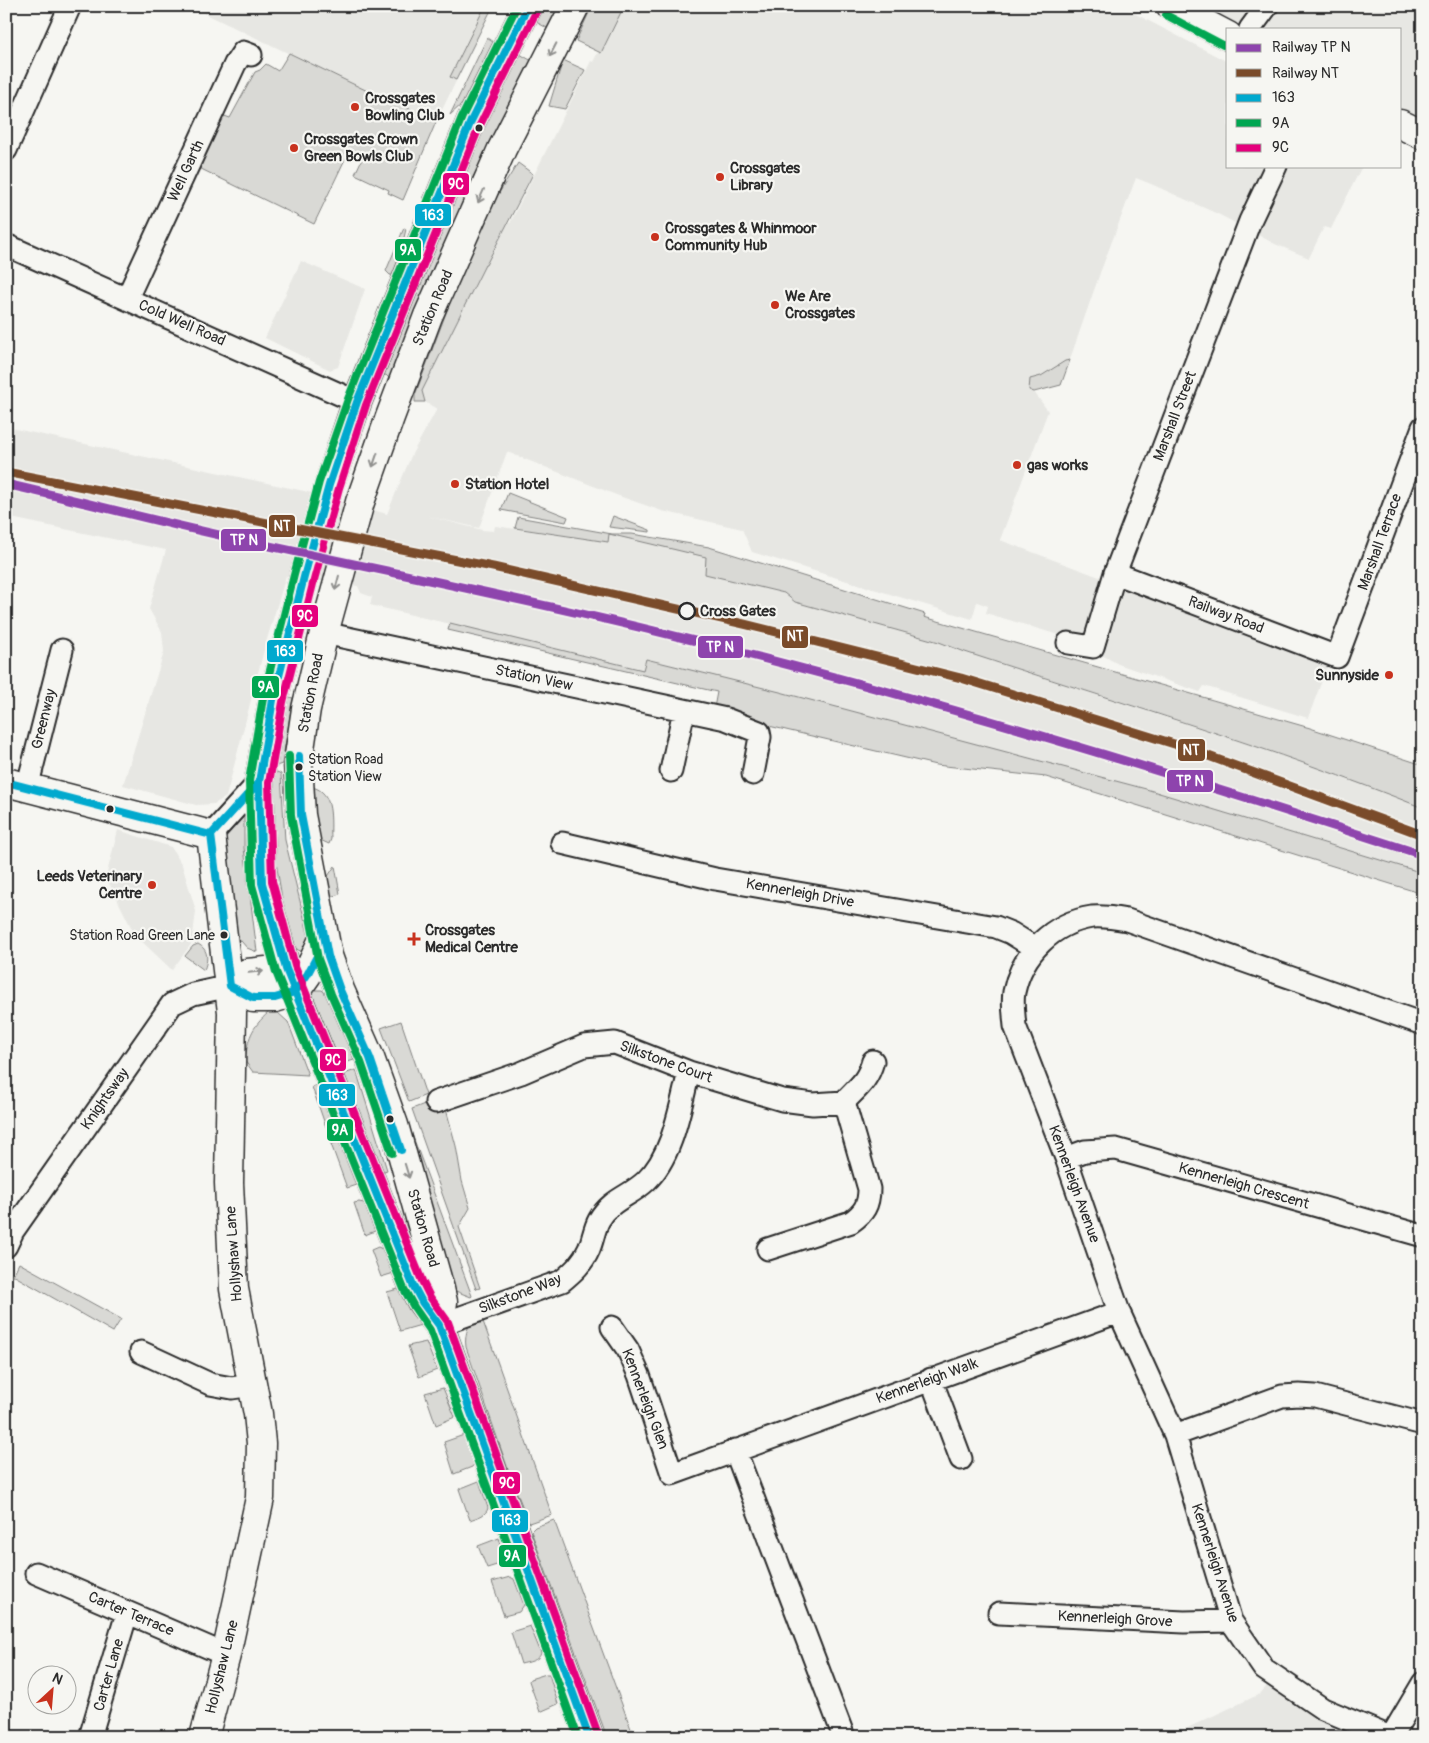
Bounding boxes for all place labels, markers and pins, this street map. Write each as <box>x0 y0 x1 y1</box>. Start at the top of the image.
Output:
place label: Crossgates Bowling Club <box>365 89 445 125</box>
marker: Crossgates Bowling Club <box>349 101 361 113</box>
unlabelled marker <box>474 123 484 133</box>
place label: Crossgates Crown Green Bowls Club <box>304 130 419 166</box>
marker: Crossgates Crown Green Bowls Club <box>288 142 300 154</box>
place label: Crossgates Library <box>730 159 800 195</box>
marker: Crossgates Library <box>714 171 726 183</box>
place label: Crossgates & Whinmoor Community Hub <box>665 219 817 255</box>
marker: Crossgates & Whinmoor Community Hub <box>649 231 661 243</box>
place label: We Are Crossgates <box>785 287 855 323</box>
marker: We Are Crossgates <box>769 299 781 311</box>
place label: gas works <box>1027 456 1088 475</box>
marker: gas works <box>1011 459 1023 471</box>
place label: Station Hotel <box>465 475 549 494</box>
marker: Station Hotel <box>449 478 461 490</box>
marker: Cross Gates <box>678 602 696 620</box>
place label: Cross Gates <box>700 602 776 621</box>
place label: Sunnyside <box>1315 666 1380 685</box>
marker: Sunnyside <box>1383 669 1395 681</box>
place label: Station Road Station View <box>308 751 384 785</box>
marker: Station Road Station View <box>294 762 304 772</box>
unlabelled marker <box>105 804 115 814</box>
place label: Leeds Veterinary Centre <box>37 867 143 903</box>
marker: Leeds Veterinary Centre <box>146 879 158 891</box>
place label: Crossgates Medical Centre <box>425 921 518 957</box>
place label: Station Road Green Lane <box>69 927 215 944</box>
marker: Station Road Green Lane <box>219 930 229 940</box>
marker: Crossgates Medical Centre <box>407 932 421 946</box>
unlabelled marker <box>385 1114 395 1124</box>

